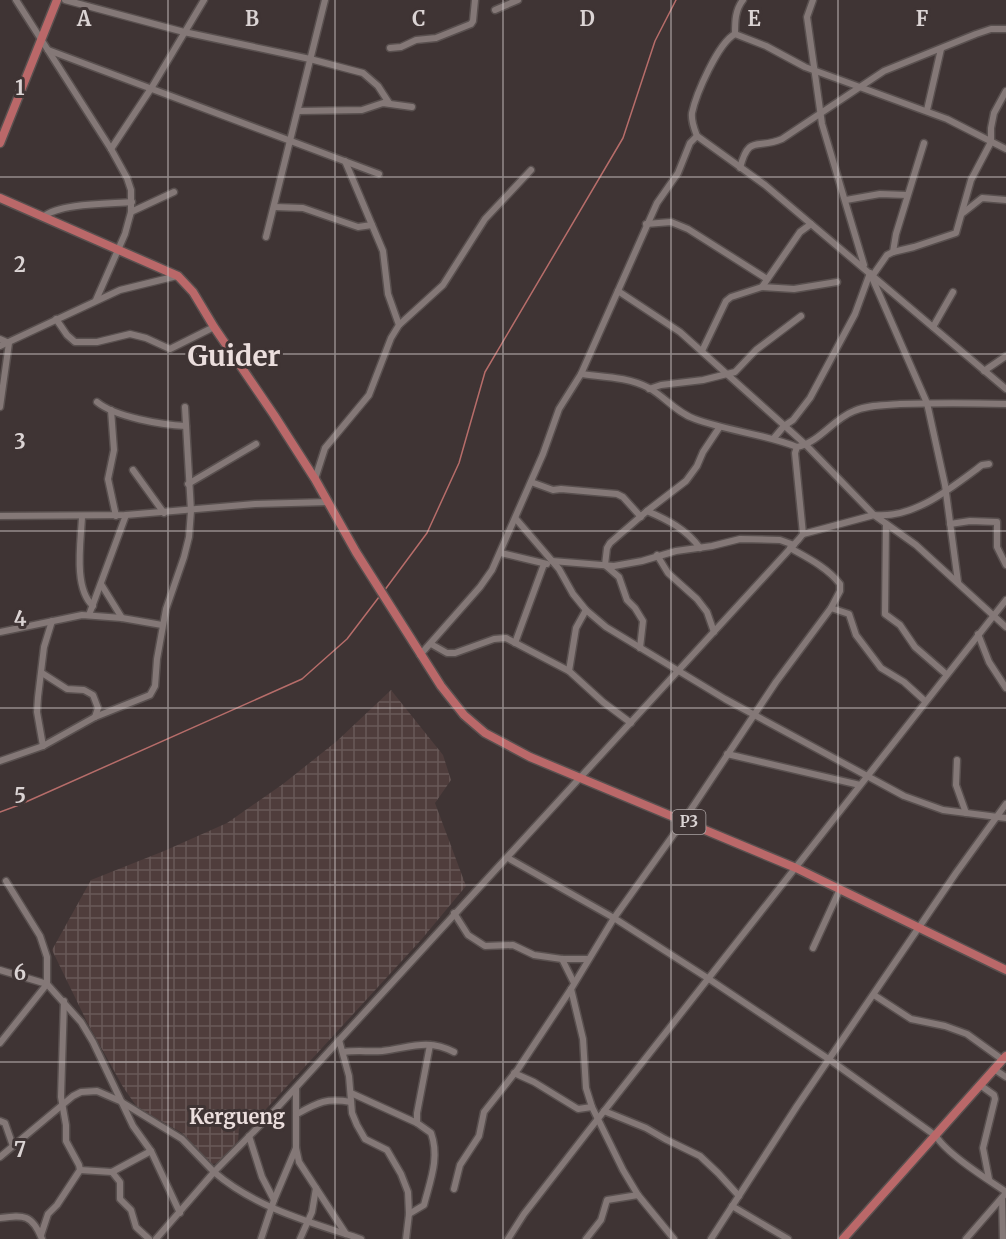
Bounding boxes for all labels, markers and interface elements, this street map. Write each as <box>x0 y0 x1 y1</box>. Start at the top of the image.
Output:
text: A <box>76 6 92 31</box>
text: B <box>245 6 259 31</box>
text: C <box>412 6 426 31</box>
text: D <box>579 6 595 31</box>
text: E <box>747 6 761 31</box>
text: F <box>916 6 929 31</box>
text: 1 <box>15 75 25 100</box>
text: 2 <box>14 252 26 277</box>
district label: Guider <box>187 338 281 374</box>
text: 3 <box>14 429 26 454</box>
text: 4 <box>14 606 27 631</box>
text: 5 <box>14 783 26 808</box>
road number: P3 <box>672 810 706 834</box>
text: 6 <box>14 960 26 985</box>
district label: Kergueng <box>189 1104 286 1129</box>
text: 7 <box>14 1137 26 1162</box>

